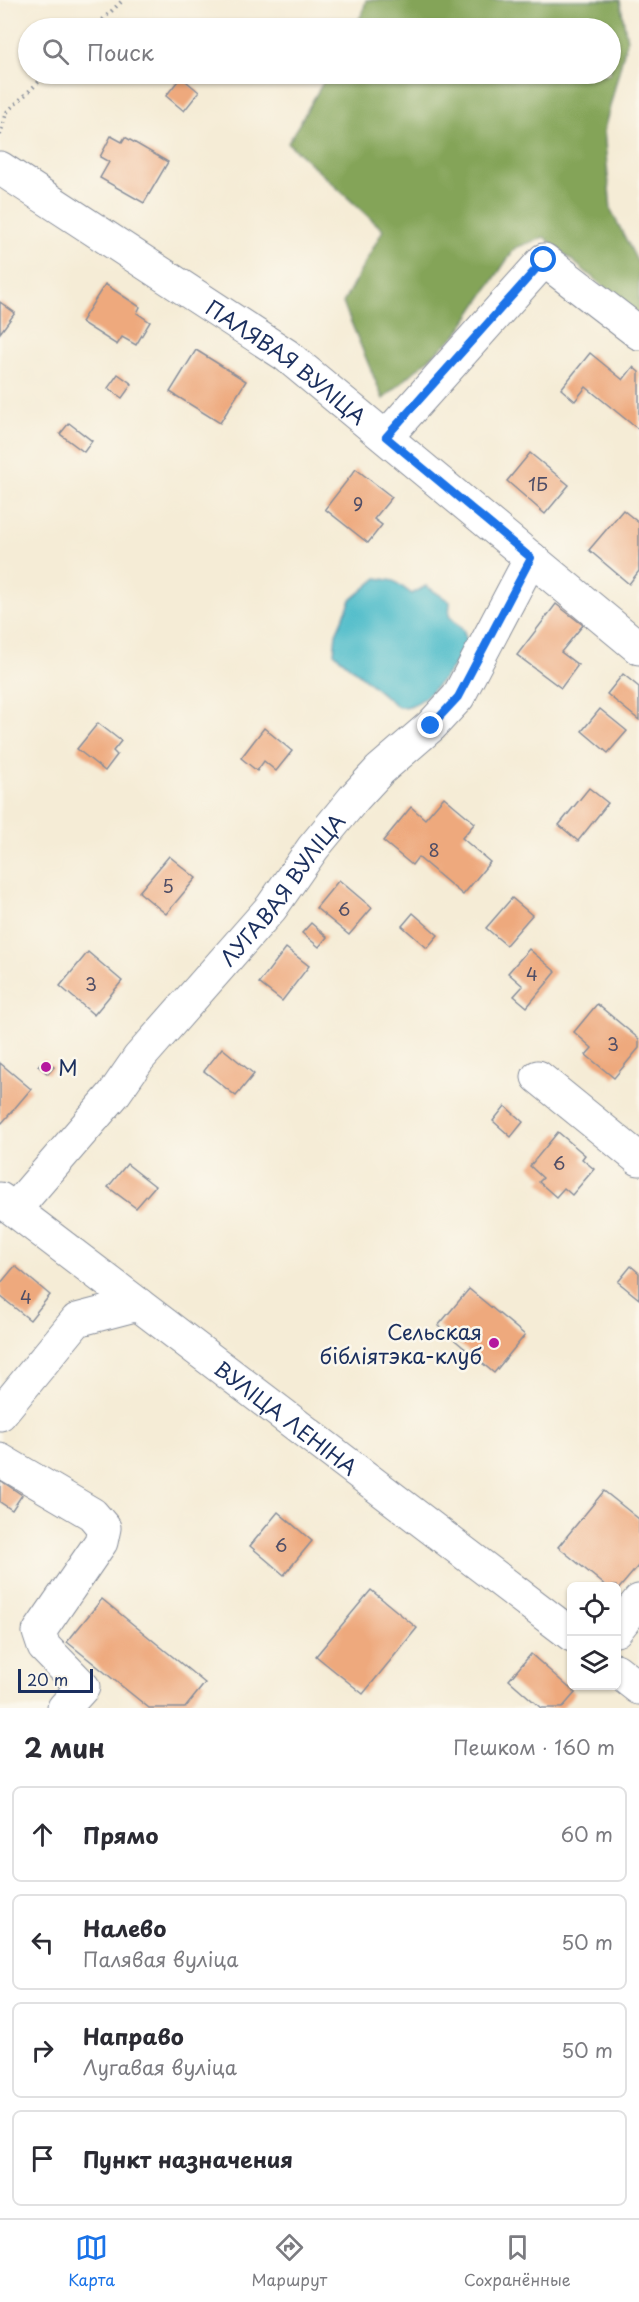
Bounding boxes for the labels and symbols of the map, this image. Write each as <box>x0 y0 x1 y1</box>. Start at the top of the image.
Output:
route start <box>530 246 556 272</box>
street label: ПАЛЯВАЯ ВУЛІЦА <box>200 291 374 432</box>
house number: 1Б <box>528 470 548 497</box>
house number: 9 <box>353 490 363 517</box>
route end <box>417 712 443 738</box>
street label: ЛУГАВАЯ ВУЛІЦА <box>212 806 352 972</box>
house number: 8 <box>428 836 440 863</box>
house number: 5 <box>162 872 174 899</box>
house number: 6 <box>338 895 350 922</box>
house number: 4 <box>526 960 538 987</box>
house number: 3 <box>85 970 97 997</box>
house number: 3 <box>607 1030 619 1057</box>
place label: M <box>58 1051 78 1083</box>
marker: M <box>39 1060 53 1074</box>
house number: 6 <box>553 1149 565 1176</box>
house number: 4 <box>20 1283 32 1310</box>
place label: Сельская бібліятэка-клуб <box>320 1315 482 1371</box>
marker: Сельская бібліятэка-клуб <box>487 1336 501 1350</box>
street label: ВУЛІЦА ЛЕНІНА <box>208 1352 365 1482</box>
house number: 6 <box>275 1531 287 1558</box>
scale bar <box>18 1666 93 1694</box>

